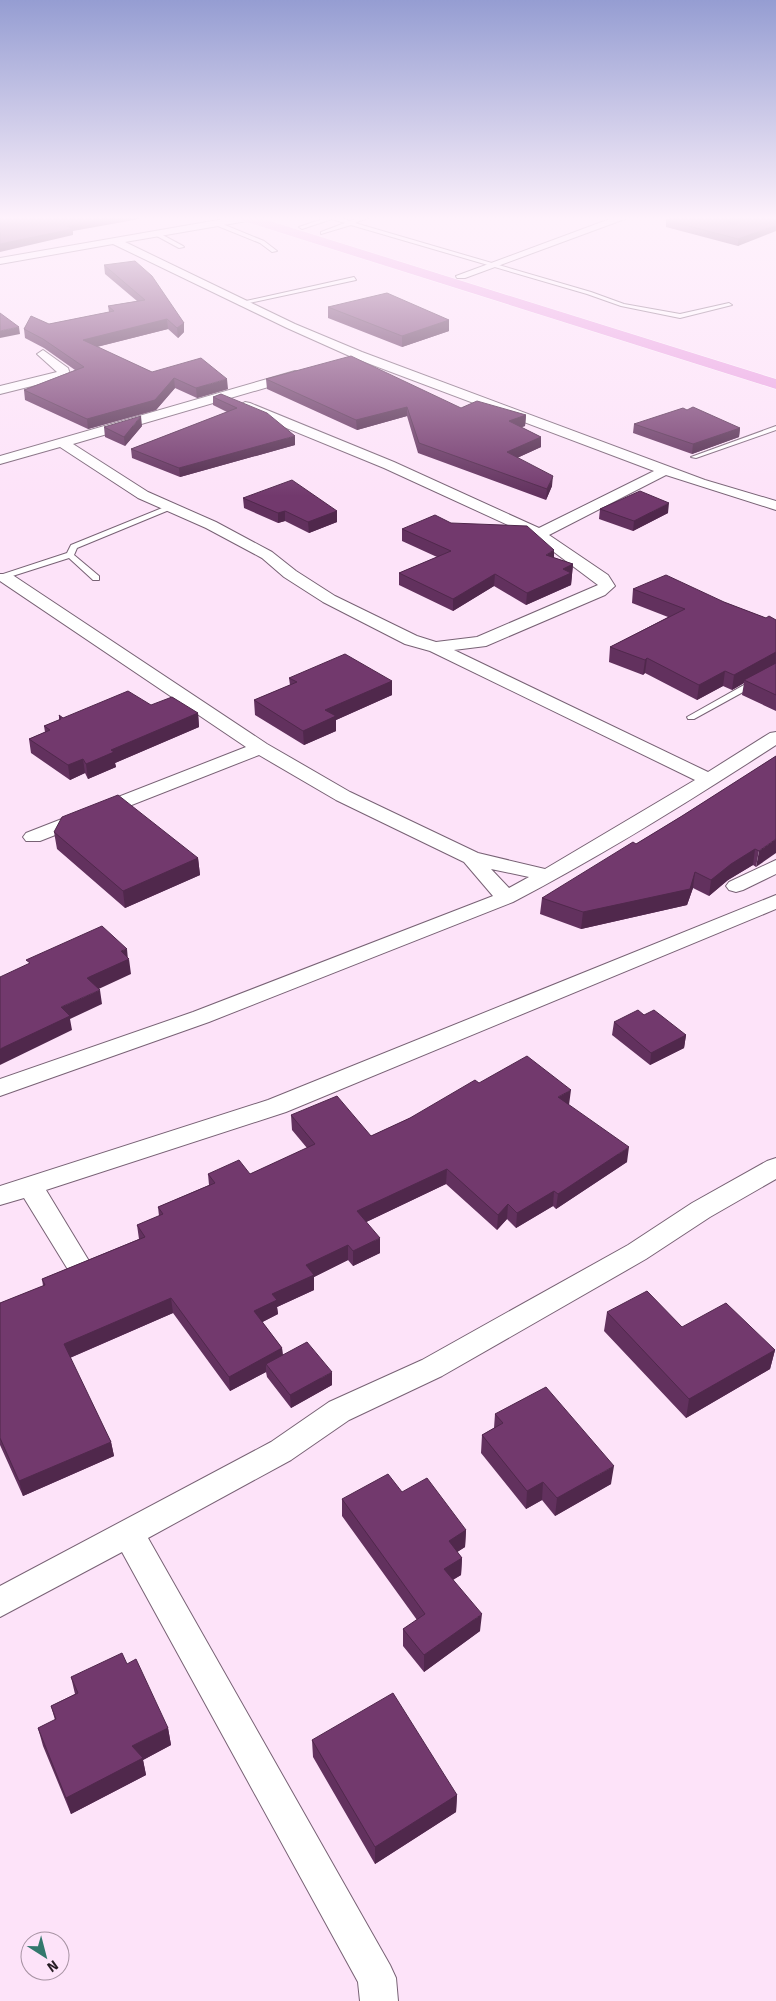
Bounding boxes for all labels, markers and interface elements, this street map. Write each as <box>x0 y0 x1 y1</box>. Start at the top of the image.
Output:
north arrow <box>20 1931 70 1981</box>
text: N <box>43 1956 61 1976</box>

